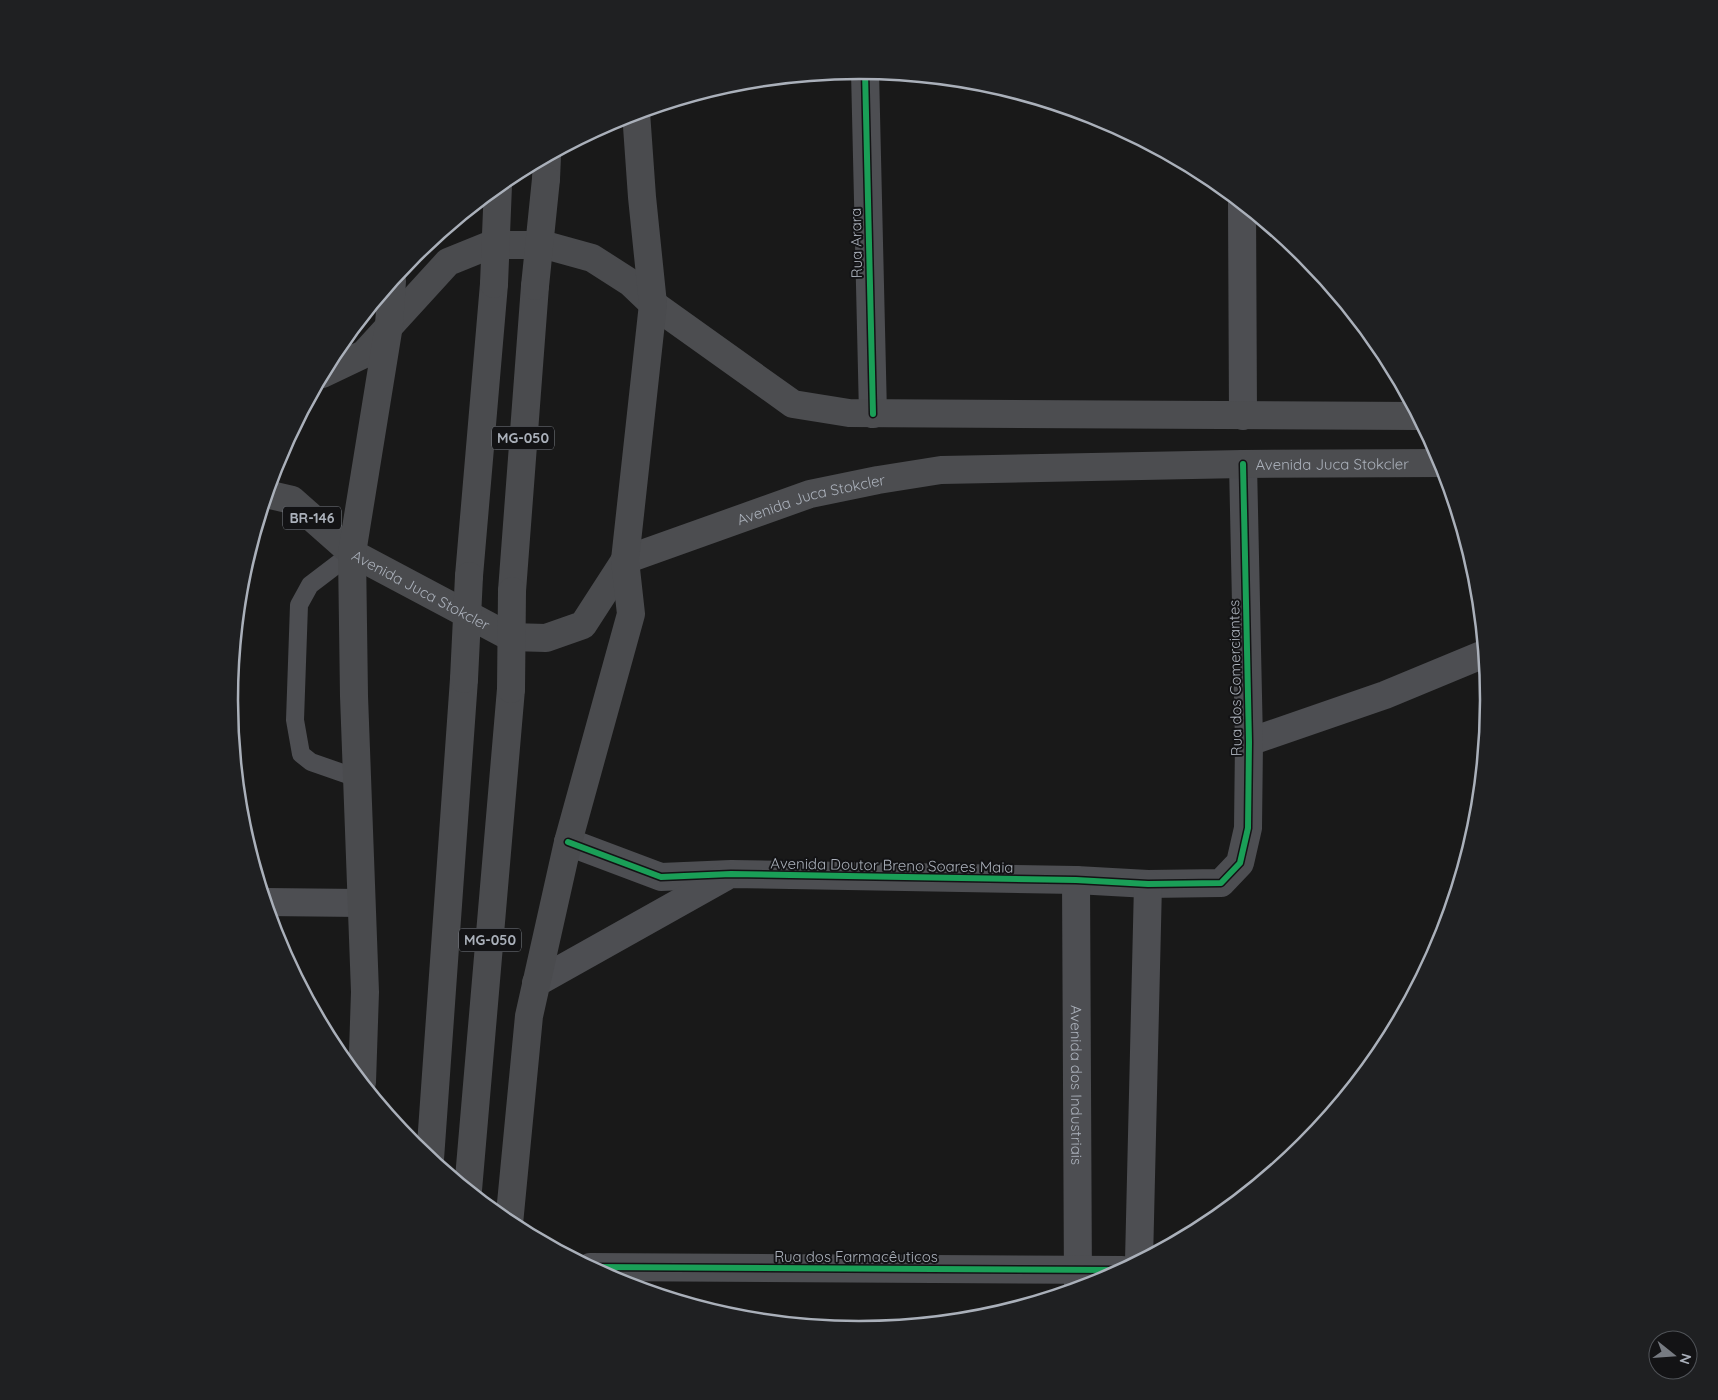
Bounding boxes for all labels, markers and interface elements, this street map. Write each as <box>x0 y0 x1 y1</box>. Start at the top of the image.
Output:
street label: Rua Arara <box>846 207 866 279</box>
road number: MG-050 <box>492 426 554 449</box>
street label: Avenida Juca Stokcler <box>1255 454 1409 473</box>
street label: Avenida Juca Stokcler <box>734 469 887 529</box>
road number: BR-146 <box>283 506 341 530</box>
street label: Avenida Juca Stokcler <box>349 545 494 634</box>
street label: Rua dos Comerciantes <box>1224 600 1246 756</box>
street label: Avenida Doutor Breno Soares Maia <box>770 853 1014 877</box>
road number: MG-050 <box>459 928 521 952</box>
street label: Avenida dos Industriais <box>1067 1005 1087 1165</box>
street label: Rua dos Farmacêuticos <box>774 1247 938 1266</box>
north arrow <box>1648 1330 1698 1380</box>
text: N <box>1675 1351 1696 1366</box>

